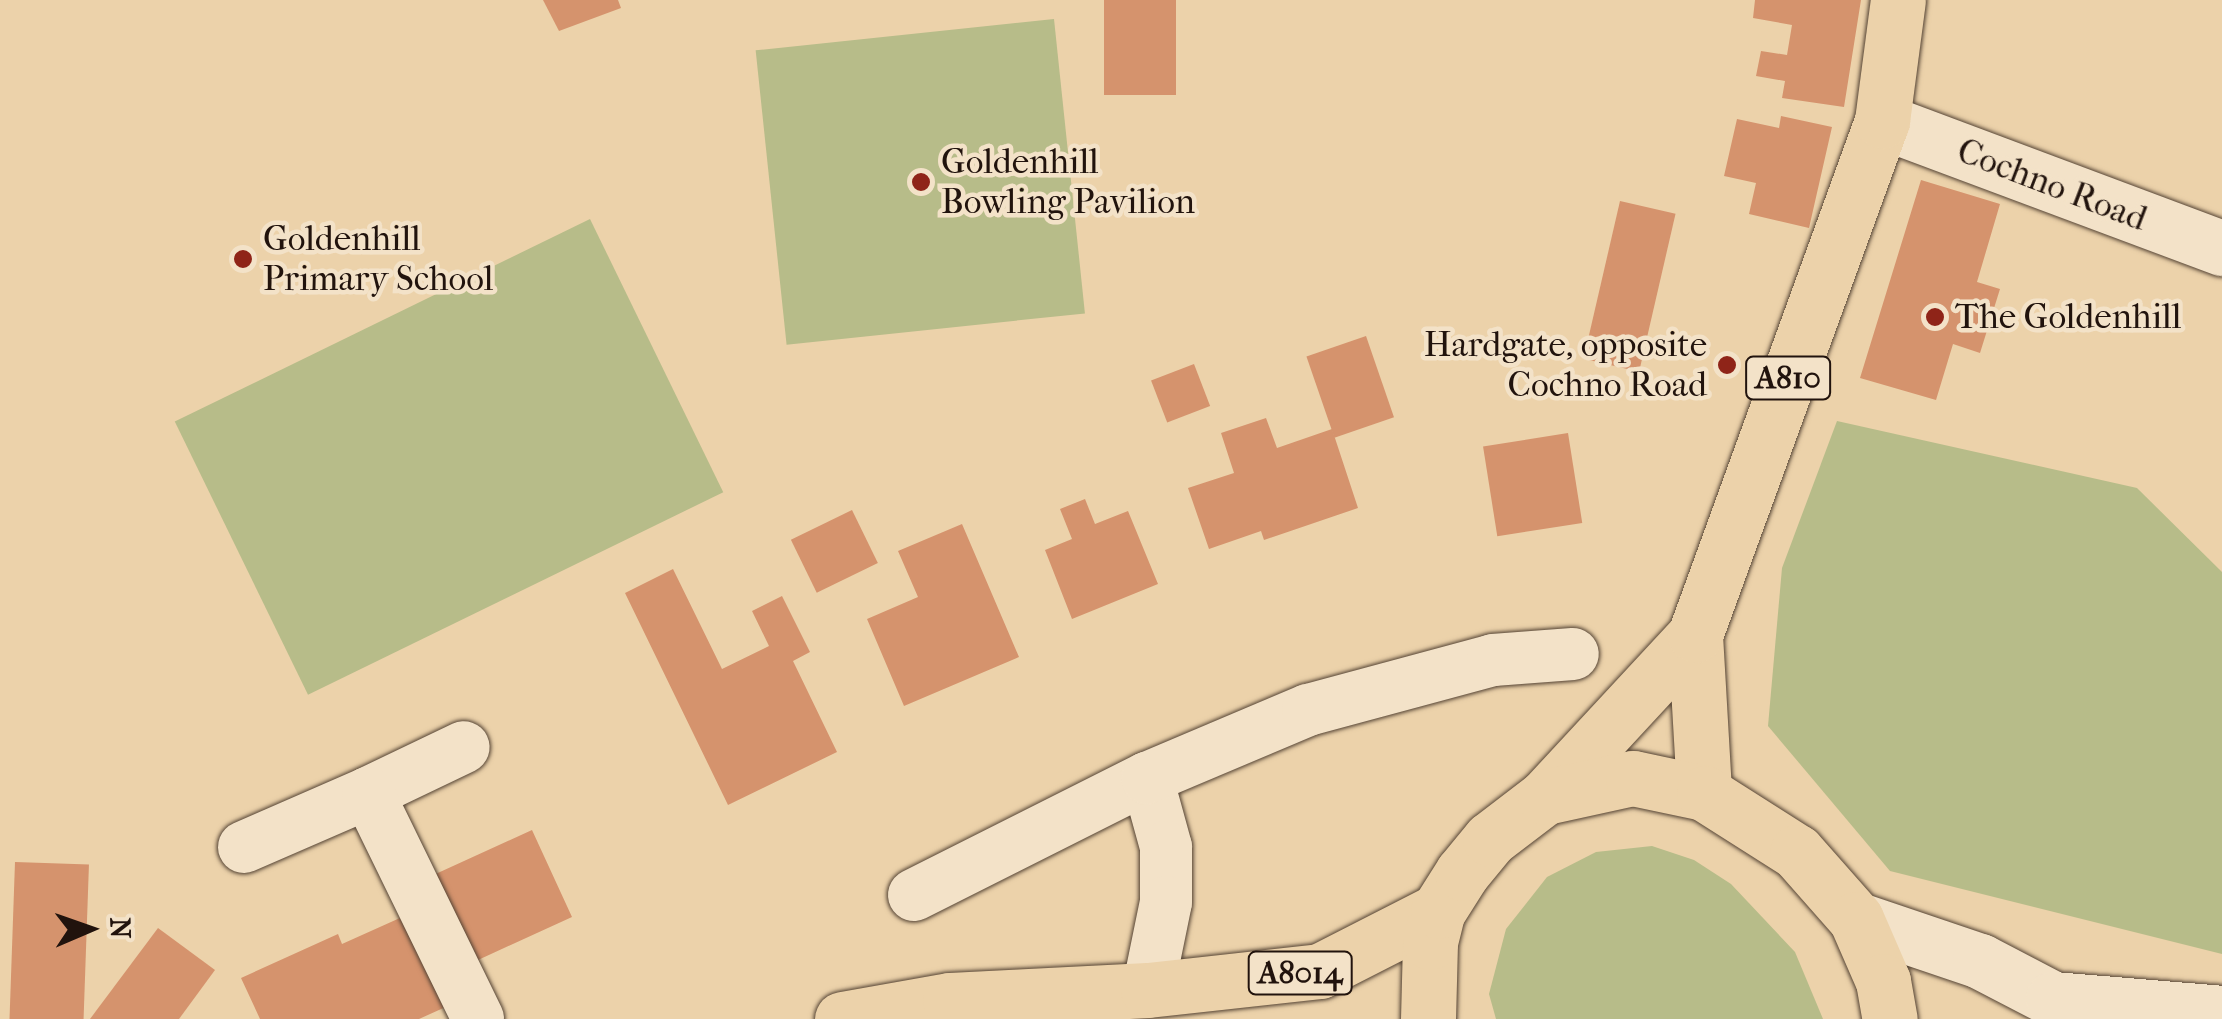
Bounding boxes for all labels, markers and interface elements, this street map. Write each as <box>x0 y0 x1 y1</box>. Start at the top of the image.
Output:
street label: Cochno Road <box>1951 130 2153 240</box>
place label: Goldenhill Bowling Pavilion <box>941 141 1195 223</box>
marker: Goldenhill Bowling Pavilion <box>910 171 932 193</box>
place label: Goldenhill Primary School <box>263 218 493 300</box>
marker: Goldenhill Primary School <box>232 248 254 270</box>
place label: The Goldenhill <box>1955 296 2181 338</box>
marker: The Goldenhill <box>1924 306 1946 328</box>
place label: Hardgate, opposite Cochno Road <box>1424 324 1707 406</box>
road number: A810 <box>1743 351 1833 405</box>
marker: Hardgate, opposite Cochno Road <box>1716 354 1738 376</box>
north arrow <box>40 879 140 979</box>
text: N <box>104 917 137 939</box>
road number: A8014 <box>1248 946 1352 1000</box>

